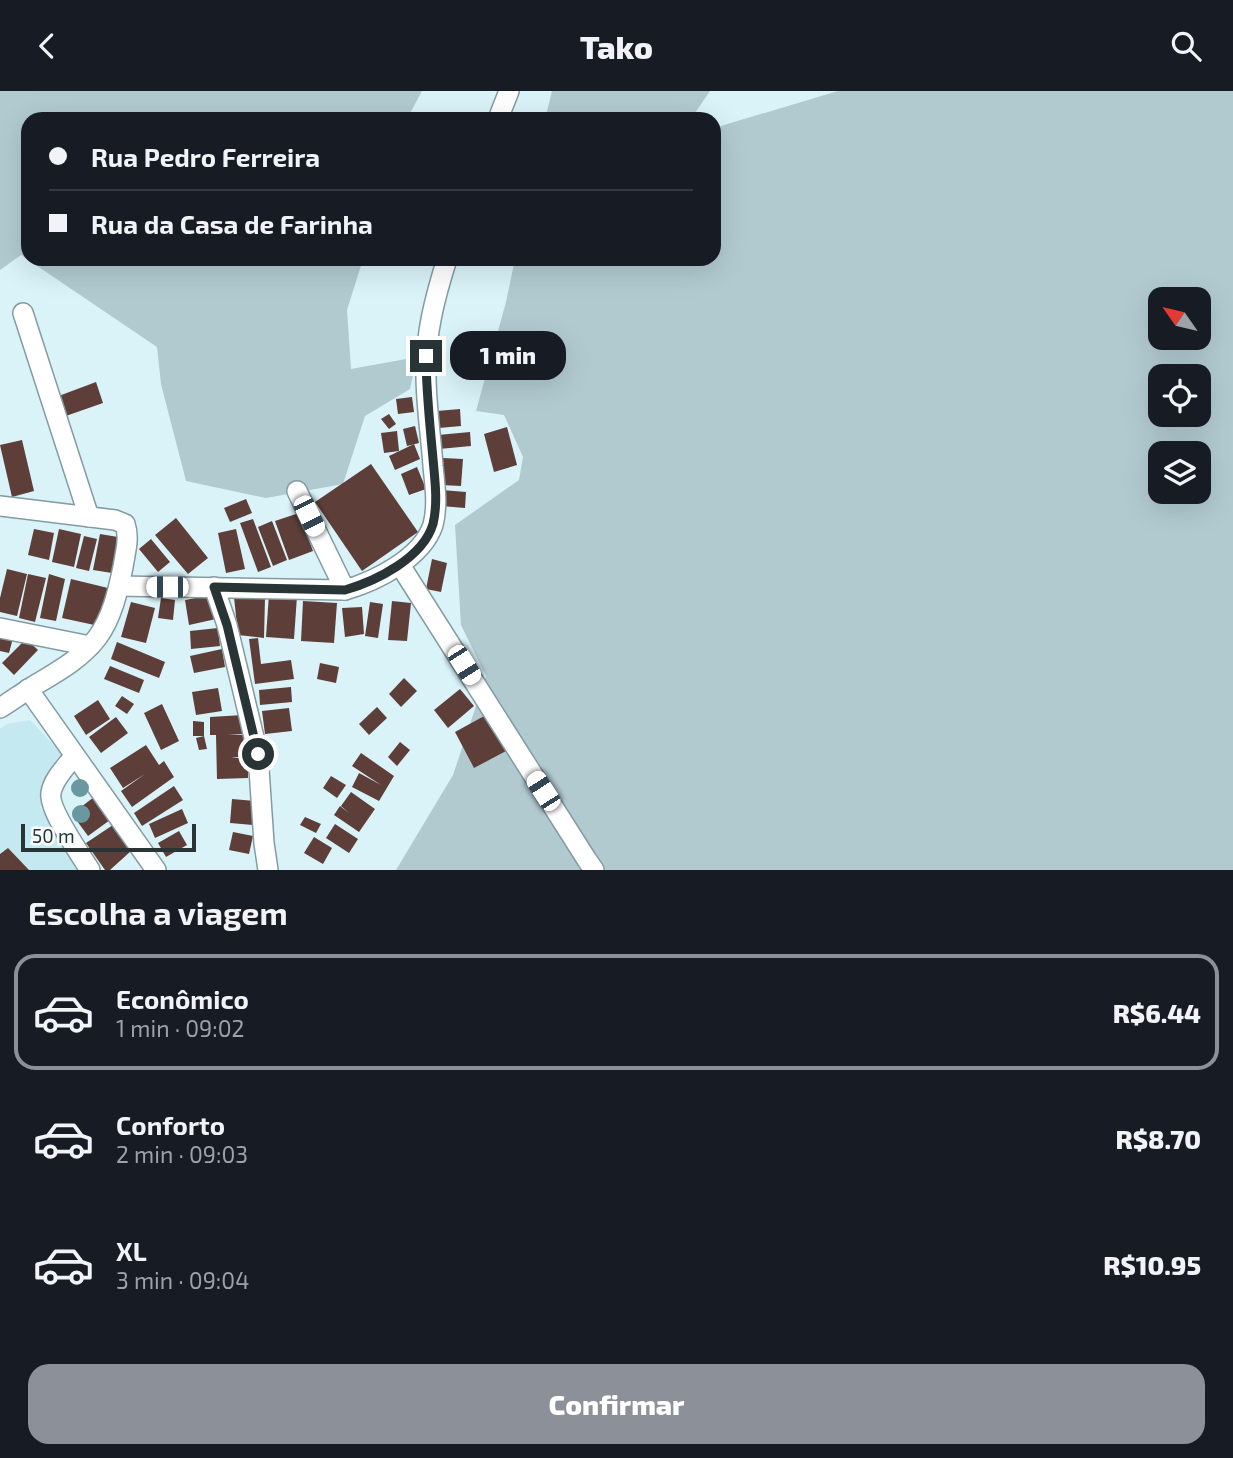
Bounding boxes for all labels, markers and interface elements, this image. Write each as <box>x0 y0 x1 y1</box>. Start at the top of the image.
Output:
icon: back <box>28 27 66 65</box>
text: Tako <box>580 27 653 65</box>
icon: search <box>1167 27 1205 65</box>
text: Rua Pedro Ferreira <box>91 141 320 172</box>
text: Rua da Casa de Farinha <box>91 208 373 239</box>
north arrow <box>1148 287 1211 350</box>
map controls <box>1148 287 1211 504</box>
callout: 1 min <box>450 331 566 381</box>
route end <box>410 340 442 372</box>
text: 1 min <box>480 341 536 369</box>
button: locate <box>1148 364 1211 427</box>
button: layers <box>1148 441 1211 504</box>
car <box>291 493 328 539</box>
car <box>147 577 189 598</box>
car <box>444 642 485 688</box>
route start <box>242 738 274 770</box>
car <box>523 768 564 814</box>
scale bar <box>21 821 196 853</box>
text: 50 m <box>32 824 75 847</box>
text: Escolha a viagem <box>28 893 288 931</box>
icon: car <box>32 981 95 1044</box>
text: Econômico <box>116 983 249 1014</box>
text: R$6.44 <box>1113 997 1201 1028</box>
text: 1 min · 09:02 <box>116 1014 244 1042</box>
icon: car <box>32 1107 95 1170</box>
text: Conforto <box>116 1109 225 1140</box>
text: R$8.70 <box>1116 1123 1201 1154</box>
text: 2 min · 09:03 <box>116 1140 248 1168</box>
icon: car <box>32 1233 95 1296</box>
text: XL <box>116 1235 147 1266</box>
text: R$10.95 <box>1103 1249 1201 1280</box>
text: 3 min · 09:04 <box>116 1266 249 1294</box>
button: Confirmar <box>28 1364 1205 1444</box>

